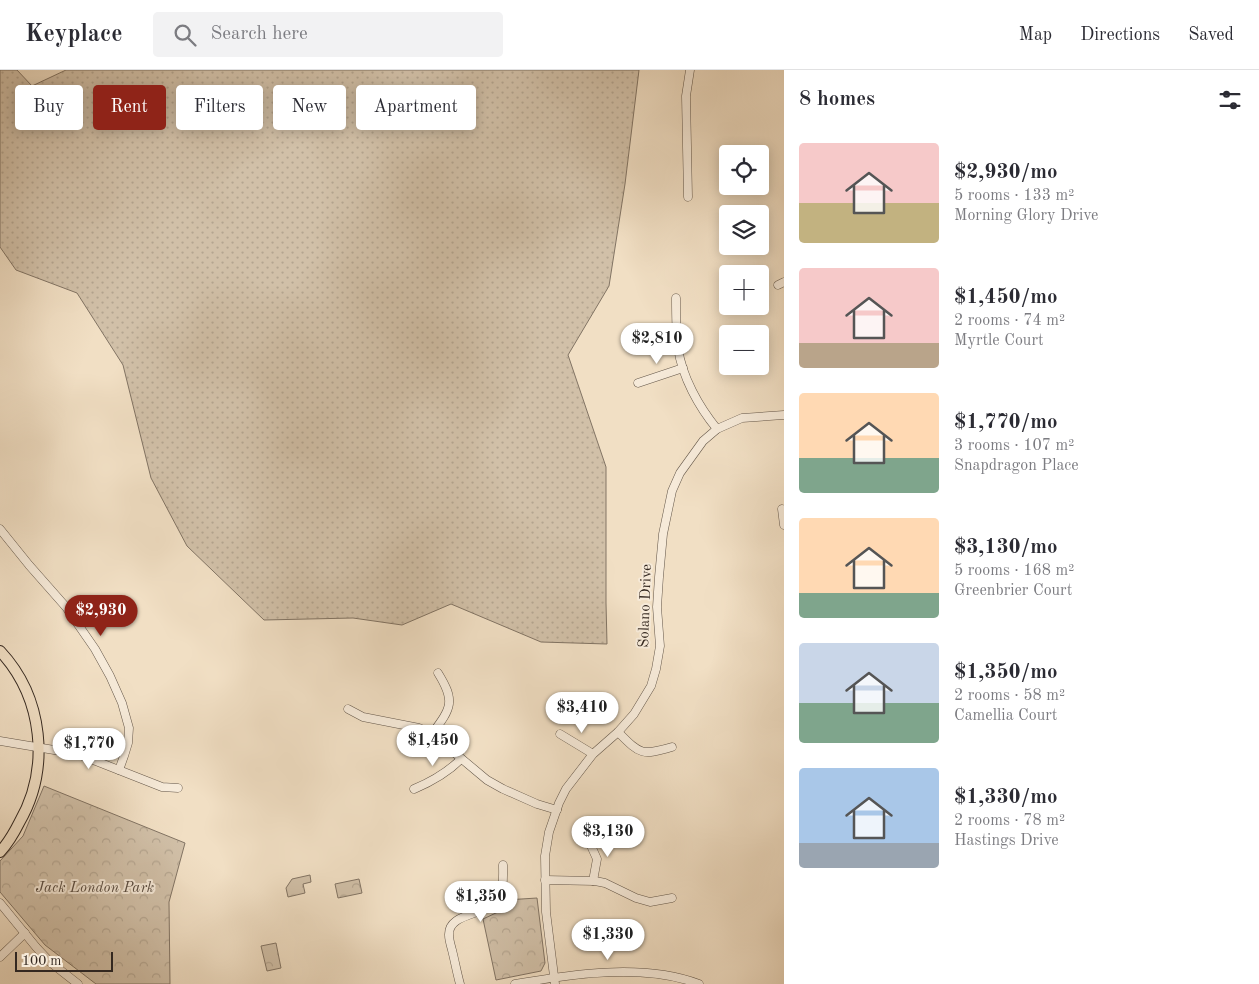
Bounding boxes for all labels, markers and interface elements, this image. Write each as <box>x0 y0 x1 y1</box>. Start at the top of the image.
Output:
search box <box>153 12 503 57</box>
icon: search <box>171 21 199 49</box>
text: Keyplace <box>25 23 123 47</box>
text: Search here <box>211 25 308 44</box>
text: Map <box>1019 26 1052 44</box>
text: Directions <box>1080 26 1160 44</box>
text: Saved <box>1188 26 1234 44</box>
chip: Buy <box>15 85 83 130</box>
chip: Rent <box>93 85 166 130</box>
chip: Filters <box>176 85 263 130</box>
chip: New <box>273 85 346 130</box>
chip: Apartment <box>356 85 476 130</box>
icon: filters <box>1216 86 1244 114</box>
text: 8 homes <box>799 89 875 110</box>
map controls <box>719 145 769 375</box>
button: locate <box>719 145 769 195</box>
text: $2,930/mo <box>954 162 1058 183</box>
icon: home <box>839 163 899 223</box>
text: 5 rooms · 133 m² <box>954 188 1074 204</box>
button: layers <box>719 205 769 255</box>
text: Morning Glory Drive <box>954 208 1098 224</box>
button: + <box>719 265 769 315</box>
text: $1,450/mo <box>954 287 1058 308</box>
icon: home <box>839 288 899 348</box>
text: 2 rooms · 74 m² <box>954 313 1065 329</box>
pin: $2,810 <box>616 322 698 365</box>
button: − <box>719 325 769 375</box>
text: $2,810 <box>632 331 682 347</box>
text: Myrtle Court <box>954 333 1044 349</box>
text: $1,770/mo <box>954 412 1058 433</box>
icon: home <box>839 413 899 473</box>
text: 3 rooms · 107 m² <box>954 438 1074 454</box>
text: Snapdragon Place <box>954 458 1079 474</box>
text: $3,130/mo <box>954 537 1058 558</box>
icon: home <box>839 538 899 598</box>
text: 5 rooms · 168 m² <box>954 563 1074 579</box>
street label: Solano Drive <box>637 564 655 648</box>
text: Greenbrier Court <box>954 583 1072 599</box>
pin: $2,930 <box>60 594 142 637</box>
text: $2,930 <box>76 603 126 619</box>
text: $1,350/mo <box>954 662 1058 683</box>
icon: home <box>839 663 899 723</box>
text: 2 rooms · 58 m² <box>954 688 1065 704</box>
pin: $3,410 <box>541 692 623 734</box>
text: $3,410 <box>557 700 607 716</box>
text: Camellia Court <box>954 708 1057 724</box>
pin: $1,450 <box>392 724 474 767</box>
pin: $1,770 <box>48 728 130 770</box>
text: $1,450 <box>408 733 458 749</box>
text: $1,770 <box>64 736 114 752</box>
text: $1,330/mo <box>954 787 1058 808</box>
icon: home <box>839 788 899 848</box>
text: 2 rooms · 78 m² <box>954 813 1065 829</box>
pin: $3,130 <box>567 816 649 858</box>
text: $3,130 <box>583 824 633 840</box>
text: Hastings Drive <box>954 833 1059 849</box>
pin: $1,350 <box>440 880 522 923</box>
park label: Jack London Park <box>36 881 154 896</box>
text: $1,350 <box>456 889 506 905</box>
pin: $1,330 <box>567 918 649 961</box>
text: $1,330 <box>583 927 633 943</box>
scale bar <box>15 949 112 972</box>
text: 100 m <box>22 954 61 968</box>

